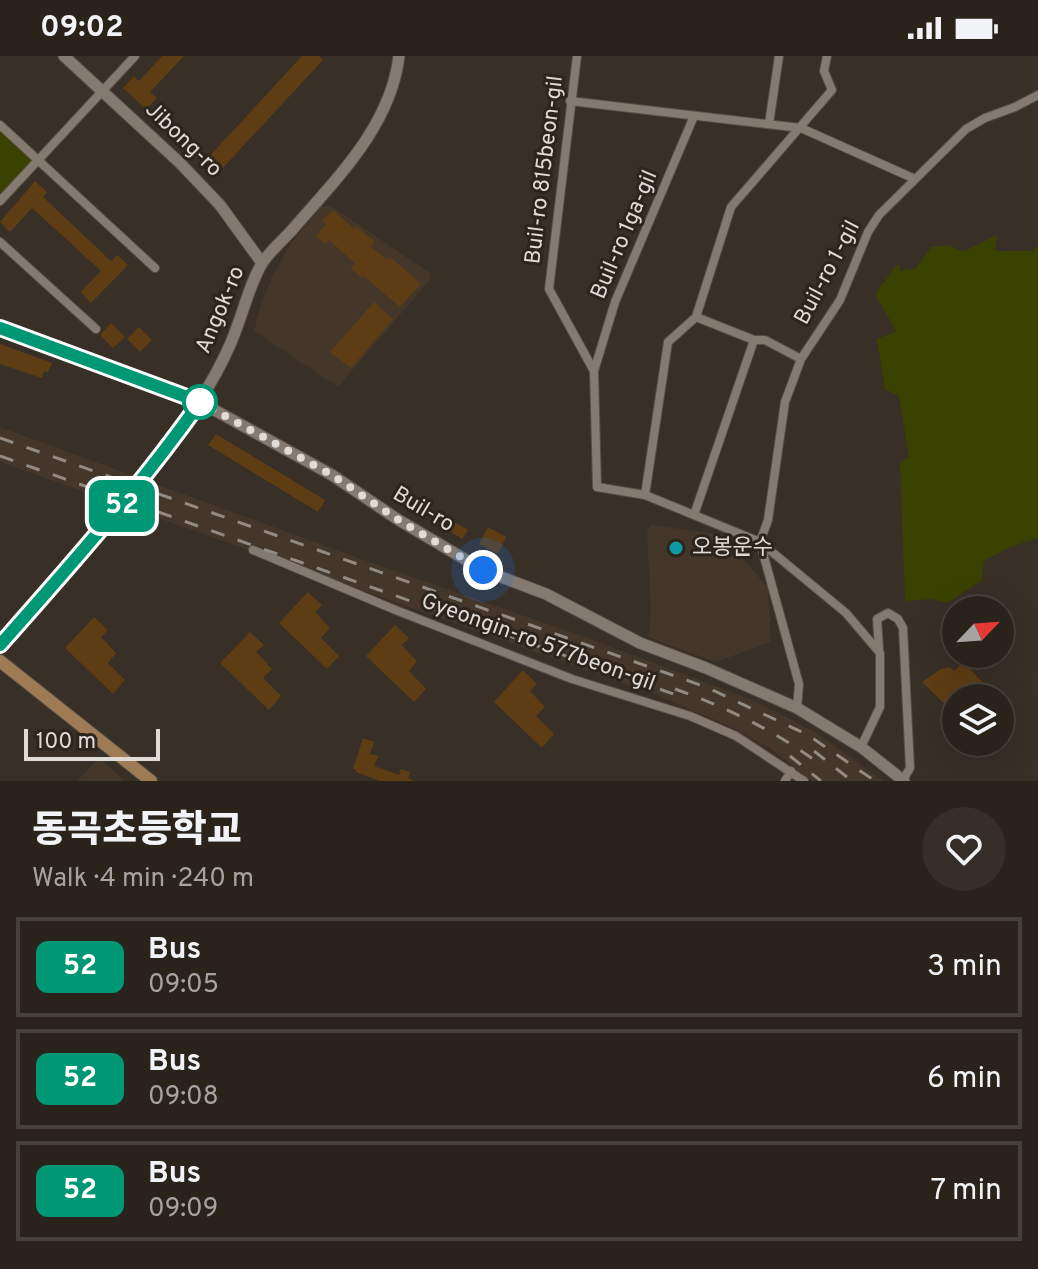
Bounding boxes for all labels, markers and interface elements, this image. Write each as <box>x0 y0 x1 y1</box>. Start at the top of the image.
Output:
text: 09:02 <box>40 10 124 47</box>
street label: Buil-ro 815beon-gil <box>520 74 570 266</box>
street label: Jibong-ro <box>139 97 227 183</box>
street label: Buil-ro 1ga-gil <box>586 167 664 303</box>
street label: Buil-ro 1-gil <box>789 216 867 330</box>
street label: Angok-ro <box>191 262 251 358</box>
unlabelled marker <box>183 385 217 419</box>
line badge: 52 <box>86 480 158 532</box>
street label: Buil-ro <box>387 481 459 539</box>
text: 52 <box>105 488 139 524</box>
place label: 오봉운수 <box>692 535 773 562</box>
marker: 오봉운수 <box>667 539 685 557</box>
your location <box>463 550 503 590</box>
street label: Gyeongin-ro 577beon-gil <box>417 588 659 698</box>
north arrow <box>942 596 1014 668</box>
map controls <box>942 596 1014 756</box>
button: layers <box>942 684 1014 756</box>
scale bar <box>24 725 160 761</box>
text: 100 m <box>36 729 96 756</box>
button: heart <box>922 807 1006 891</box>
text: 동곡초등학교 <box>32 808 242 857</box>
text: Walk · 4 min · 240 m <box>32 863 254 896</box>
text: Bus <box>148 932 201 969</box>
text: 52 <box>63 949 97 985</box>
text: 3 min <box>927 949 1002 986</box>
text: 09:05 <box>148 969 219 1002</box>
text: Bus <box>148 1044 201 1081</box>
text: 52 <box>63 1061 97 1097</box>
text: 6 min <box>927 1061 1002 1098</box>
text: 09:08 <box>148 1081 219 1114</box>
text: Bus <box>148 1156 201 1193</box>
text: 52 <box>63 1173 97 1209</box>
text: 7 min <box>931 1173 1002 1210</box>
text: 09:09 <box>148 1193 218 1226</box>

